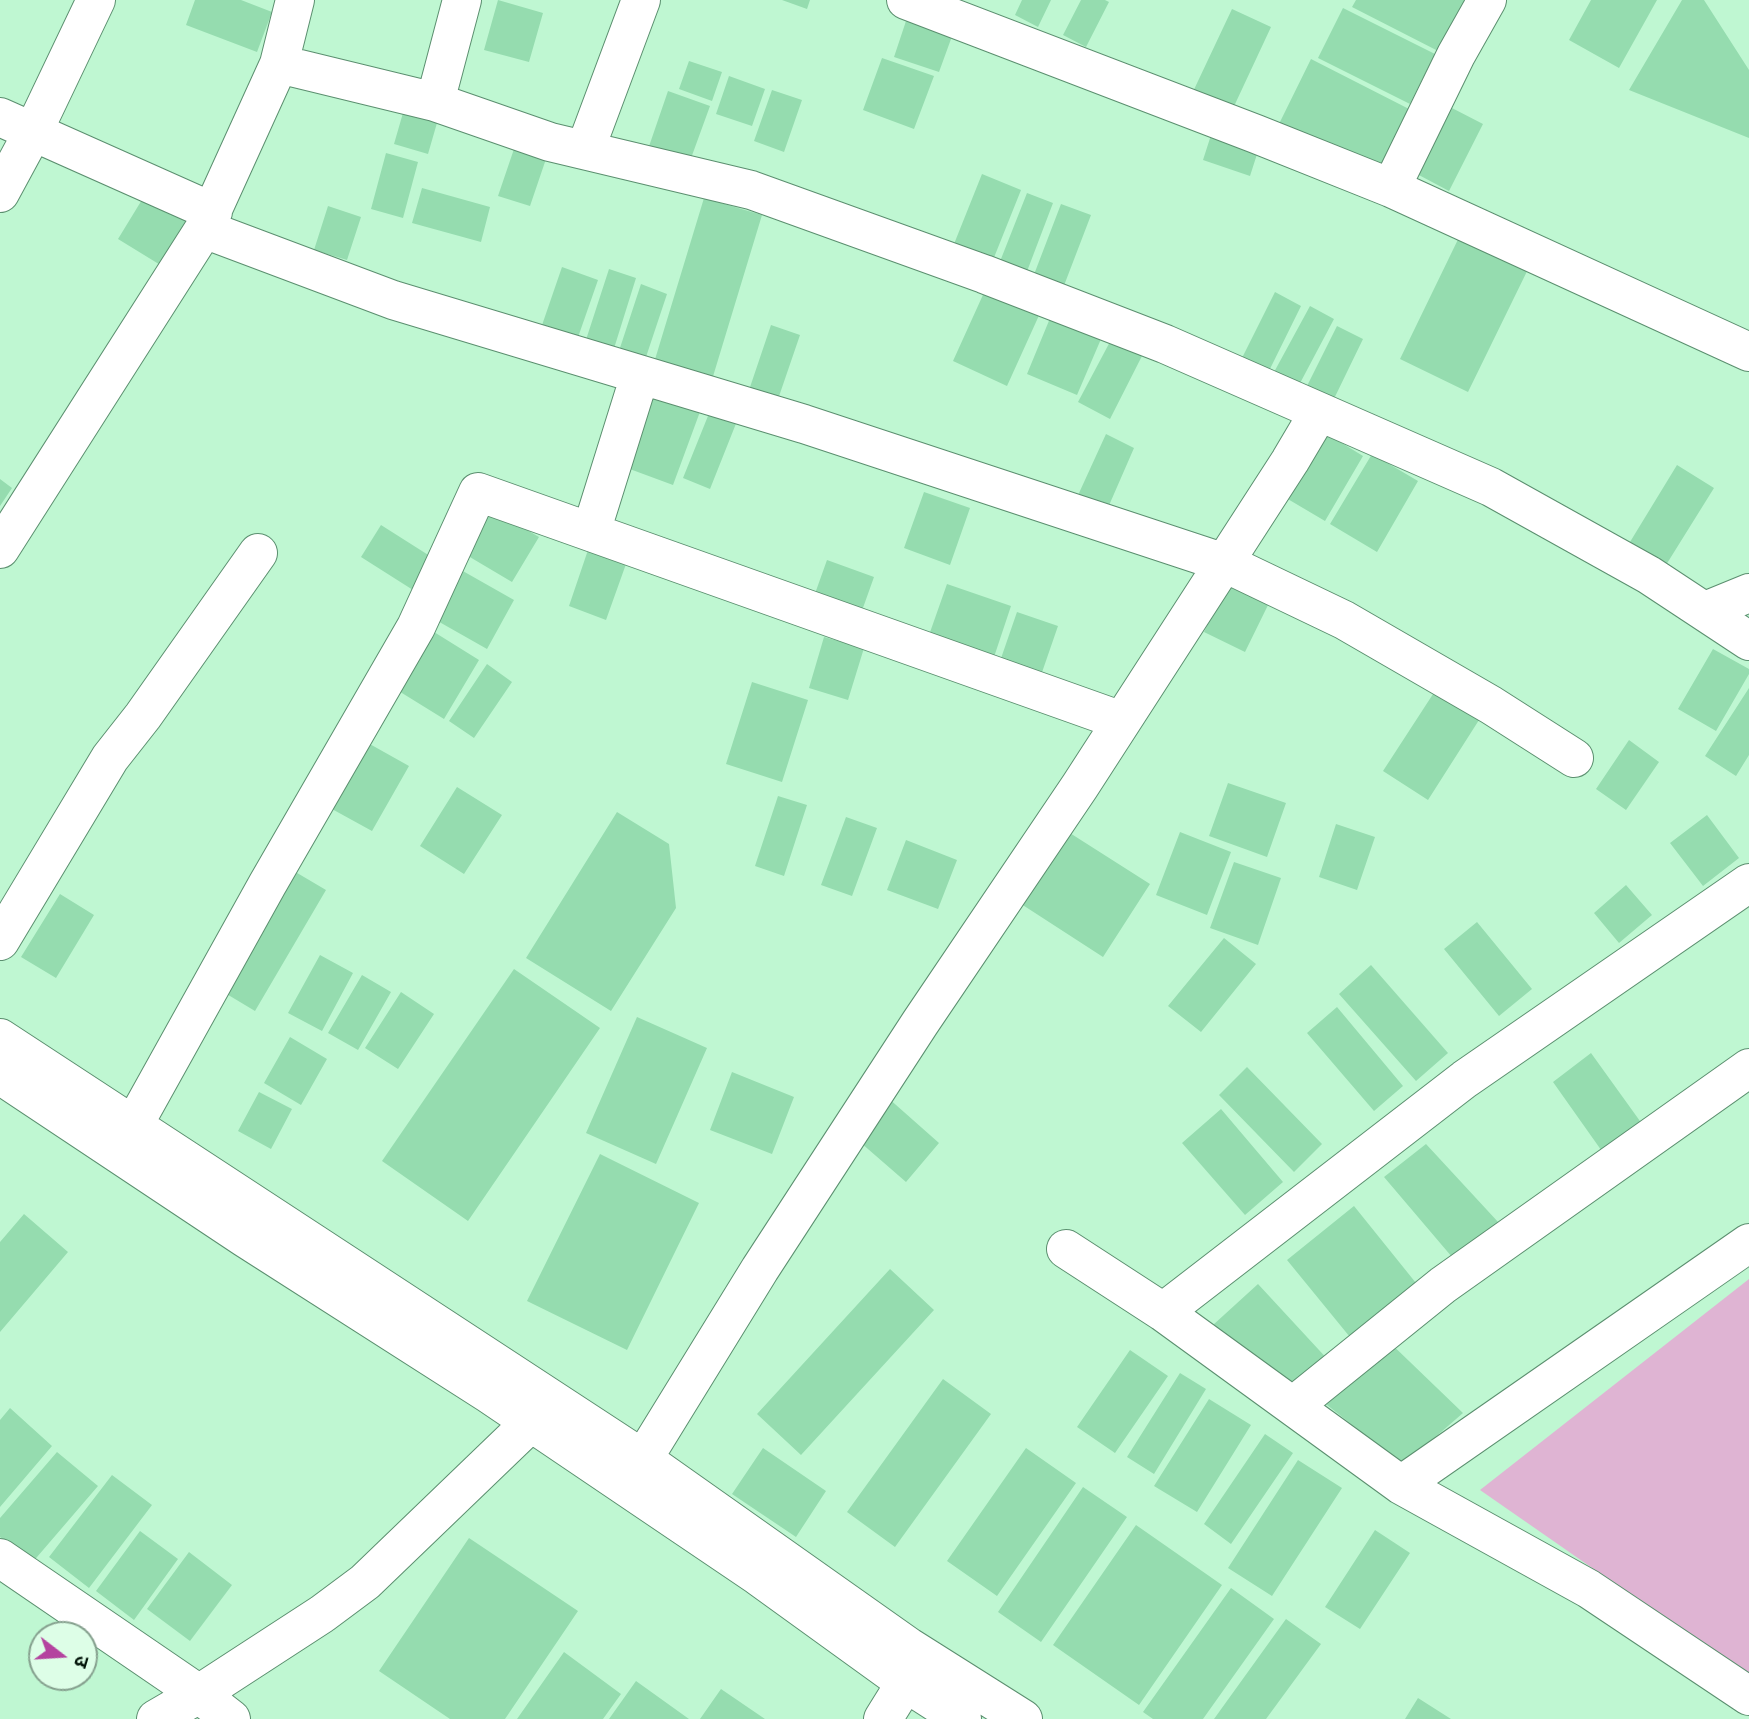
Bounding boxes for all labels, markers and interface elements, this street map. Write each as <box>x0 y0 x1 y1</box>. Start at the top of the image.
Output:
north arrow <box>28 1621 98 1691</box>
text: उ <box>68 1653 95 1671</box>

